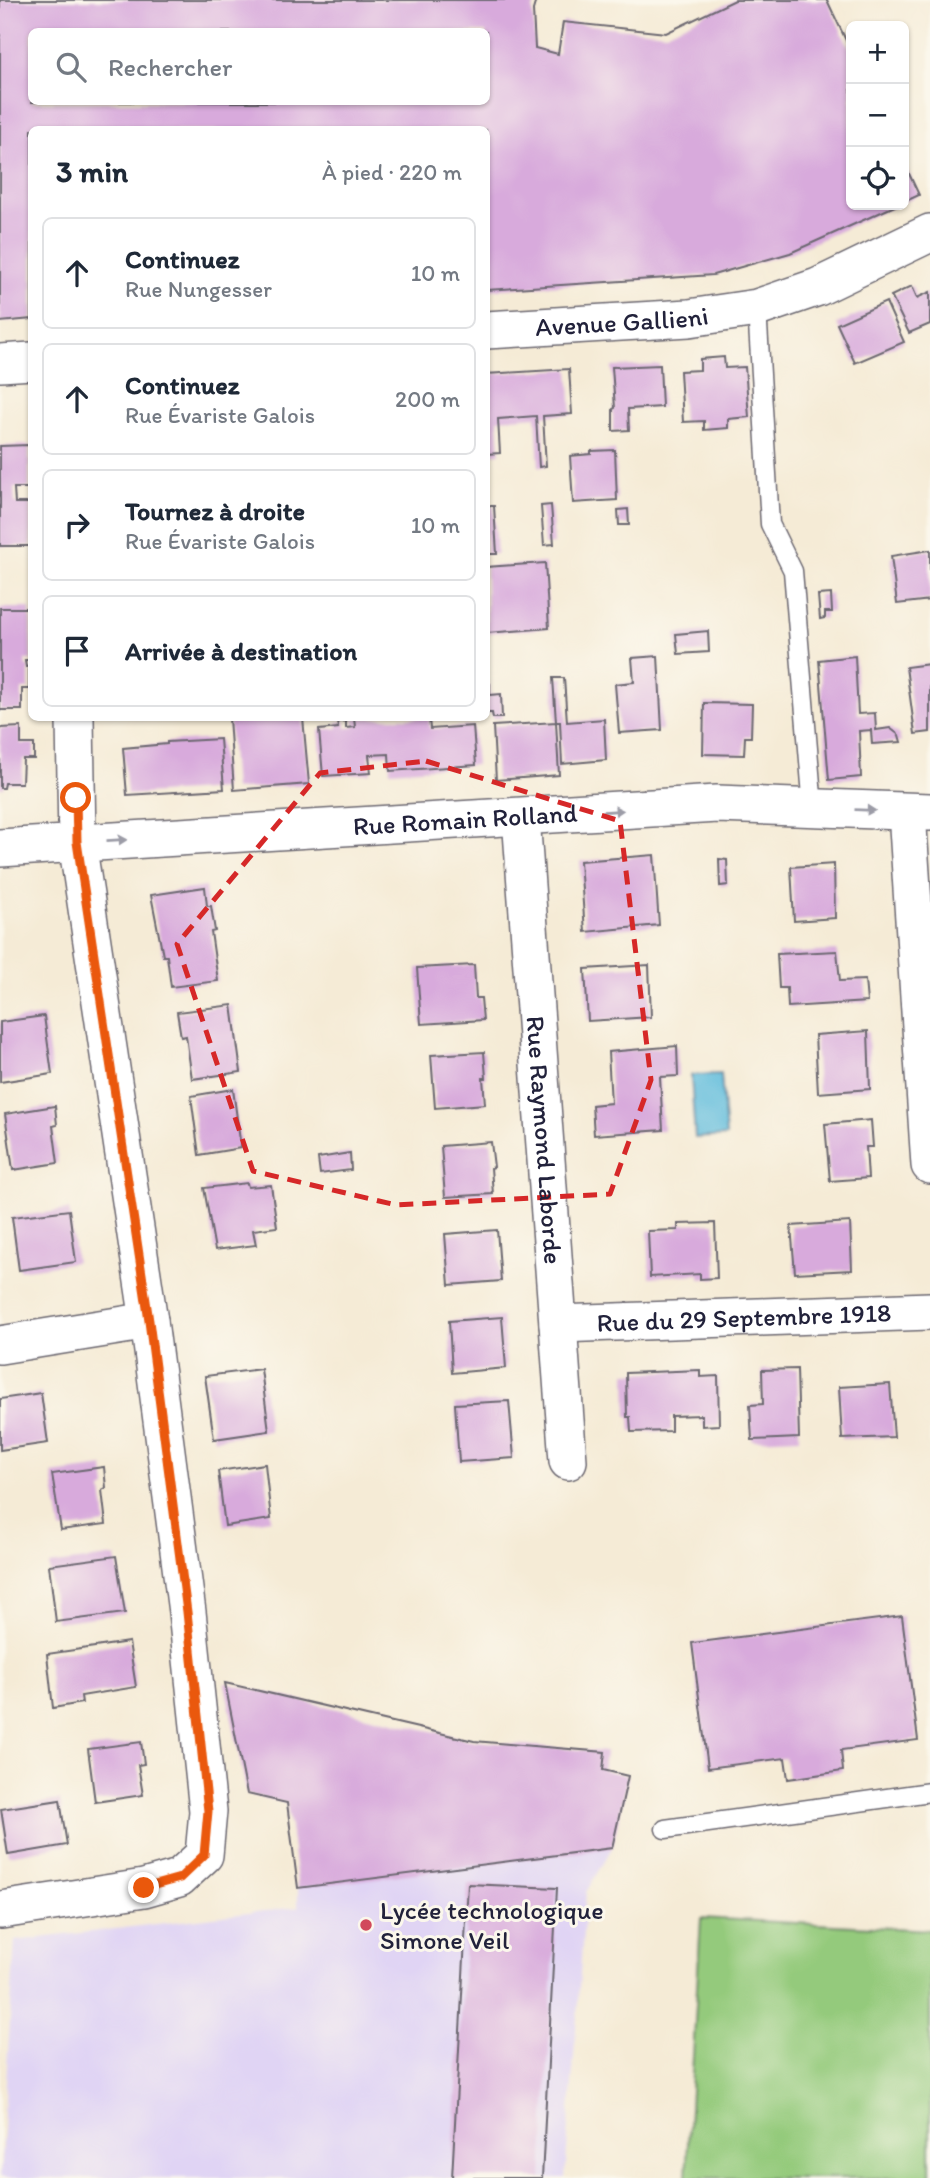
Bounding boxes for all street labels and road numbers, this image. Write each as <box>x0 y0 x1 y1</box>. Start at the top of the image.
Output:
street label: Avenue Gallieni <box>534 299 710 343</box>
street label: Rue Romain Rolland <box>352 797 578 842</box>
street label: Rue Raymond Laborde <box>520 1015 570 1265</box>
street label: Rue du 29 Septembre 1918 <box>596 1296 892 1339</box>

